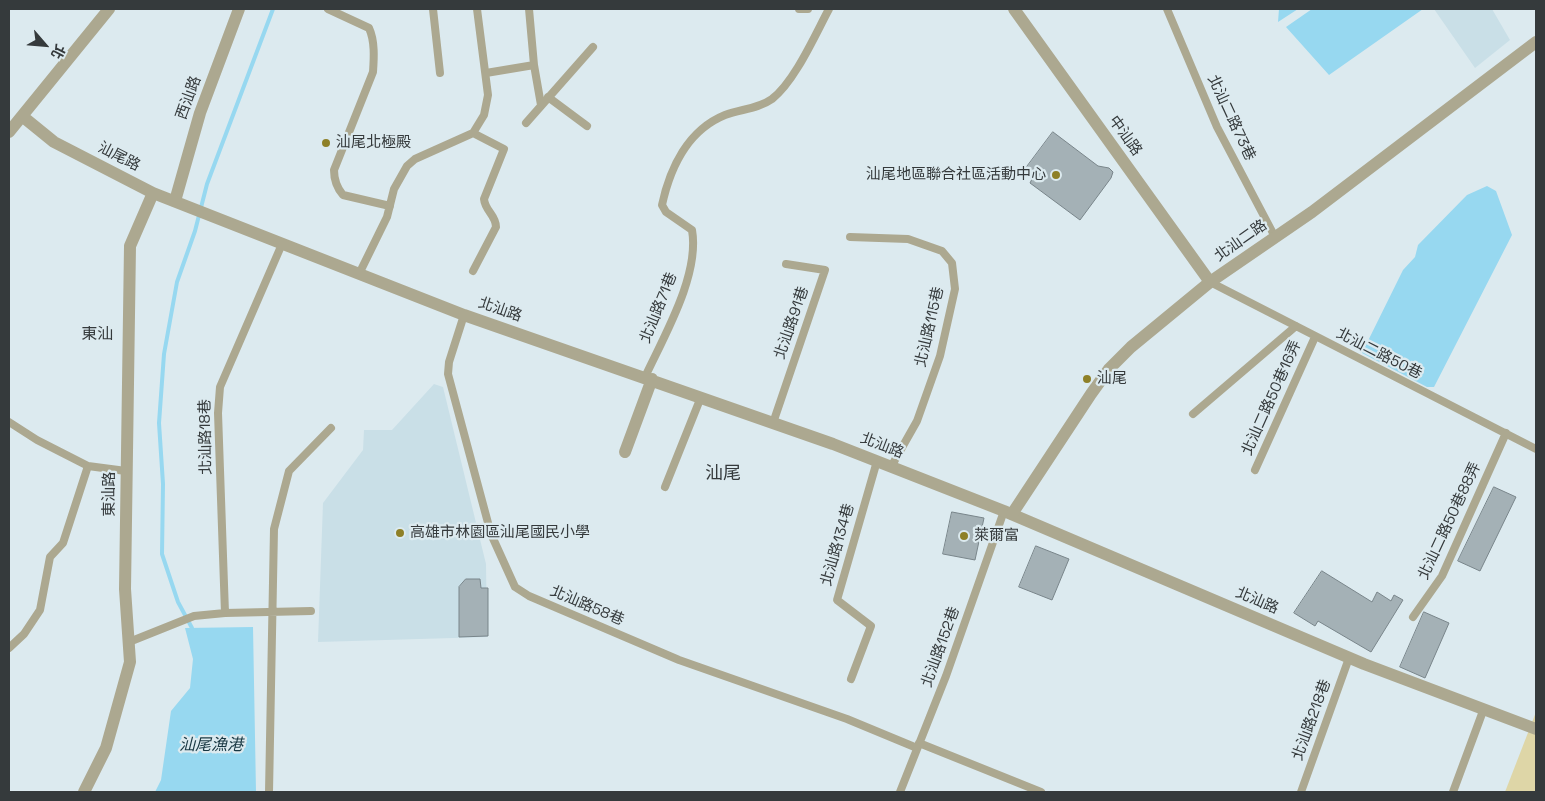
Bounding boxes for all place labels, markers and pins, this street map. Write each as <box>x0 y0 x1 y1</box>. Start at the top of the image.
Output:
place label: 汕尾北極殿 <box>336 134 411 152</box>
marker: 汕尾北極殿 <box>320 137 332 149</box>
place label: 汕尾地區聯合社區活動中心 <box>866 166 1046 184</box>
marker: 汕尾地區聯合社區活動中心 <box>1050 169 1062 181</box>
place label: 汕尾 <box>1097 370 1127 388</box>
marker: 汕尾 <box>1081 373 1093 385</box>
place label: 高雄市林園區汕尾國民小學 <box>410 524 590 542</box>
marker: 高雄市林園區汕尾國民小學 <box>394 527 406 539</box>
place label: 萊爾富 <box>974 527 1019 545</box>
marker: 萊爾富 <box>958 530 970 542</box>

